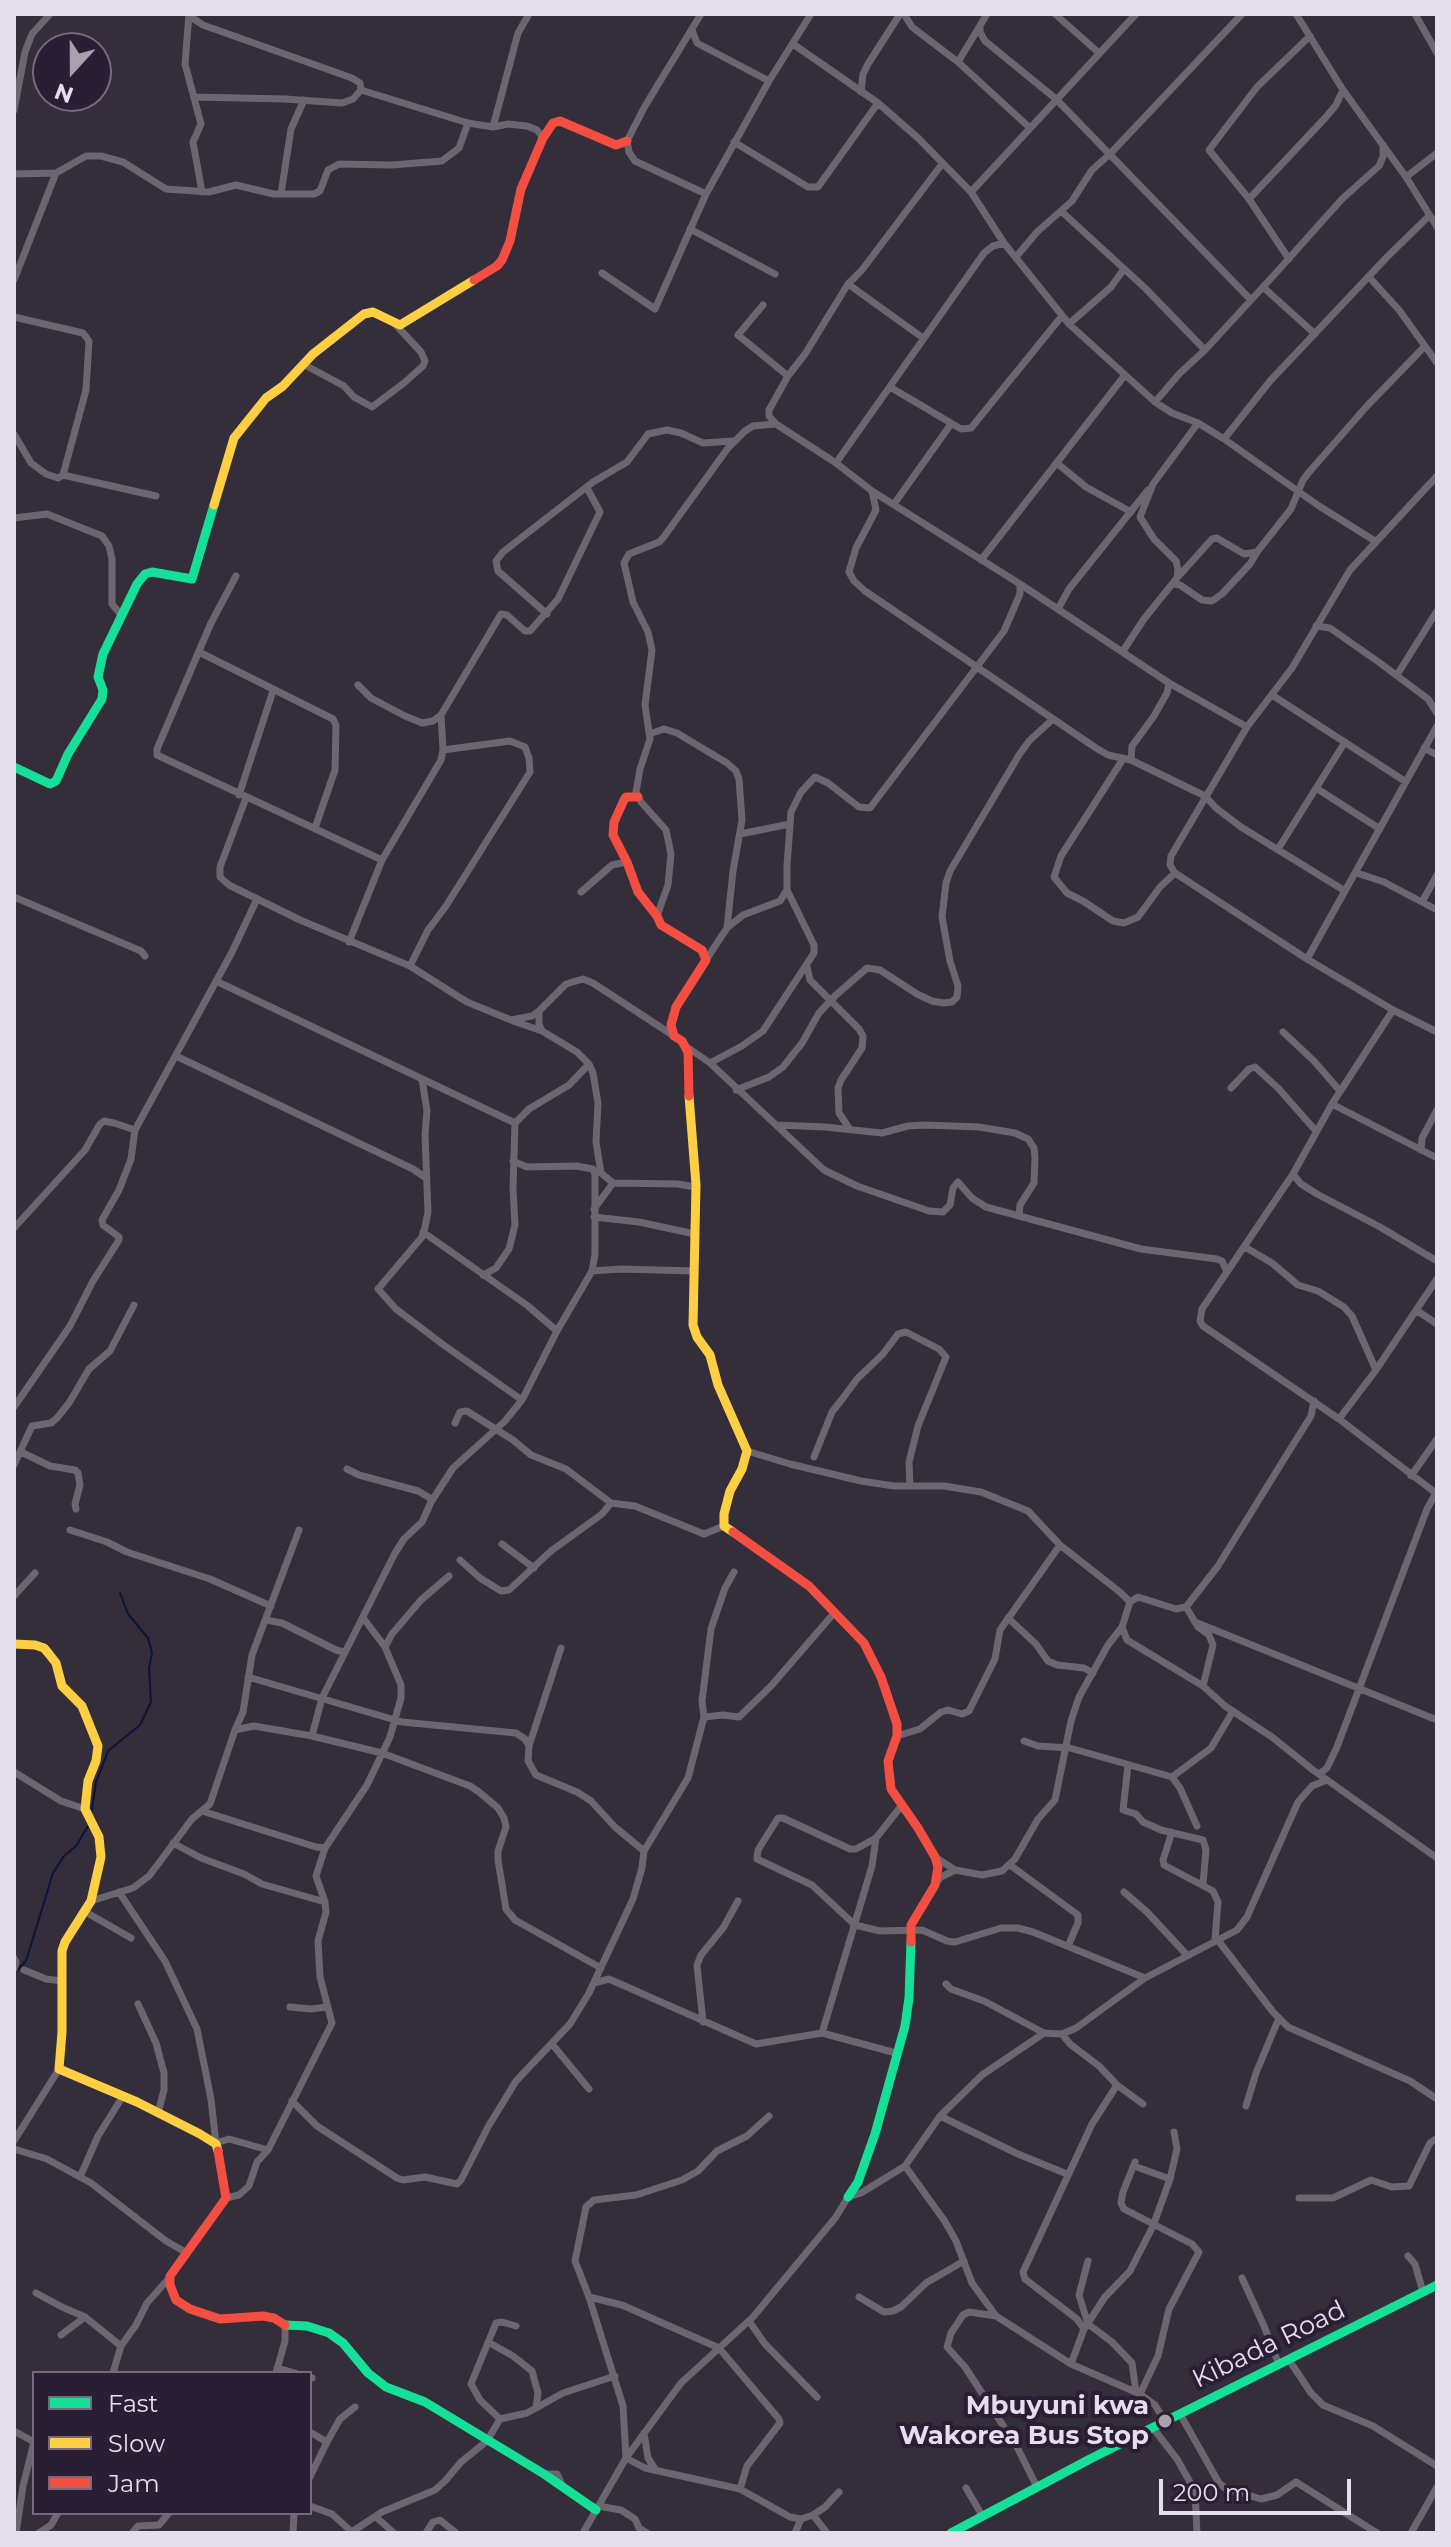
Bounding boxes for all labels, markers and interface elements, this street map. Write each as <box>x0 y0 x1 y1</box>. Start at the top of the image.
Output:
north arrow <box>32 32 112 112</box>
text: N <box>51 77 77 109</box>
street label: Kibada Road <box>1188 2295 1350 2395</box>
legend <box>32 2371 312 2515</box>
text: Fast <box>108 2389 158 2418</box>
place label: Mbuyuni kwa Wakorea Bus Stop <box>899 2390 1149 2452</box>
marker: Mbuyuni kwa Wakorea Bus Stop <box>1156 2412 1174 2430</box>
text: Slow <box>108 2429 165 2458</box>
scale bar <box>1163 2463 1355 2513</box>
text: Jam <box>108 2469 160 2498</box>
text: 200 m <box>1173 2478 1250 2507</box>

